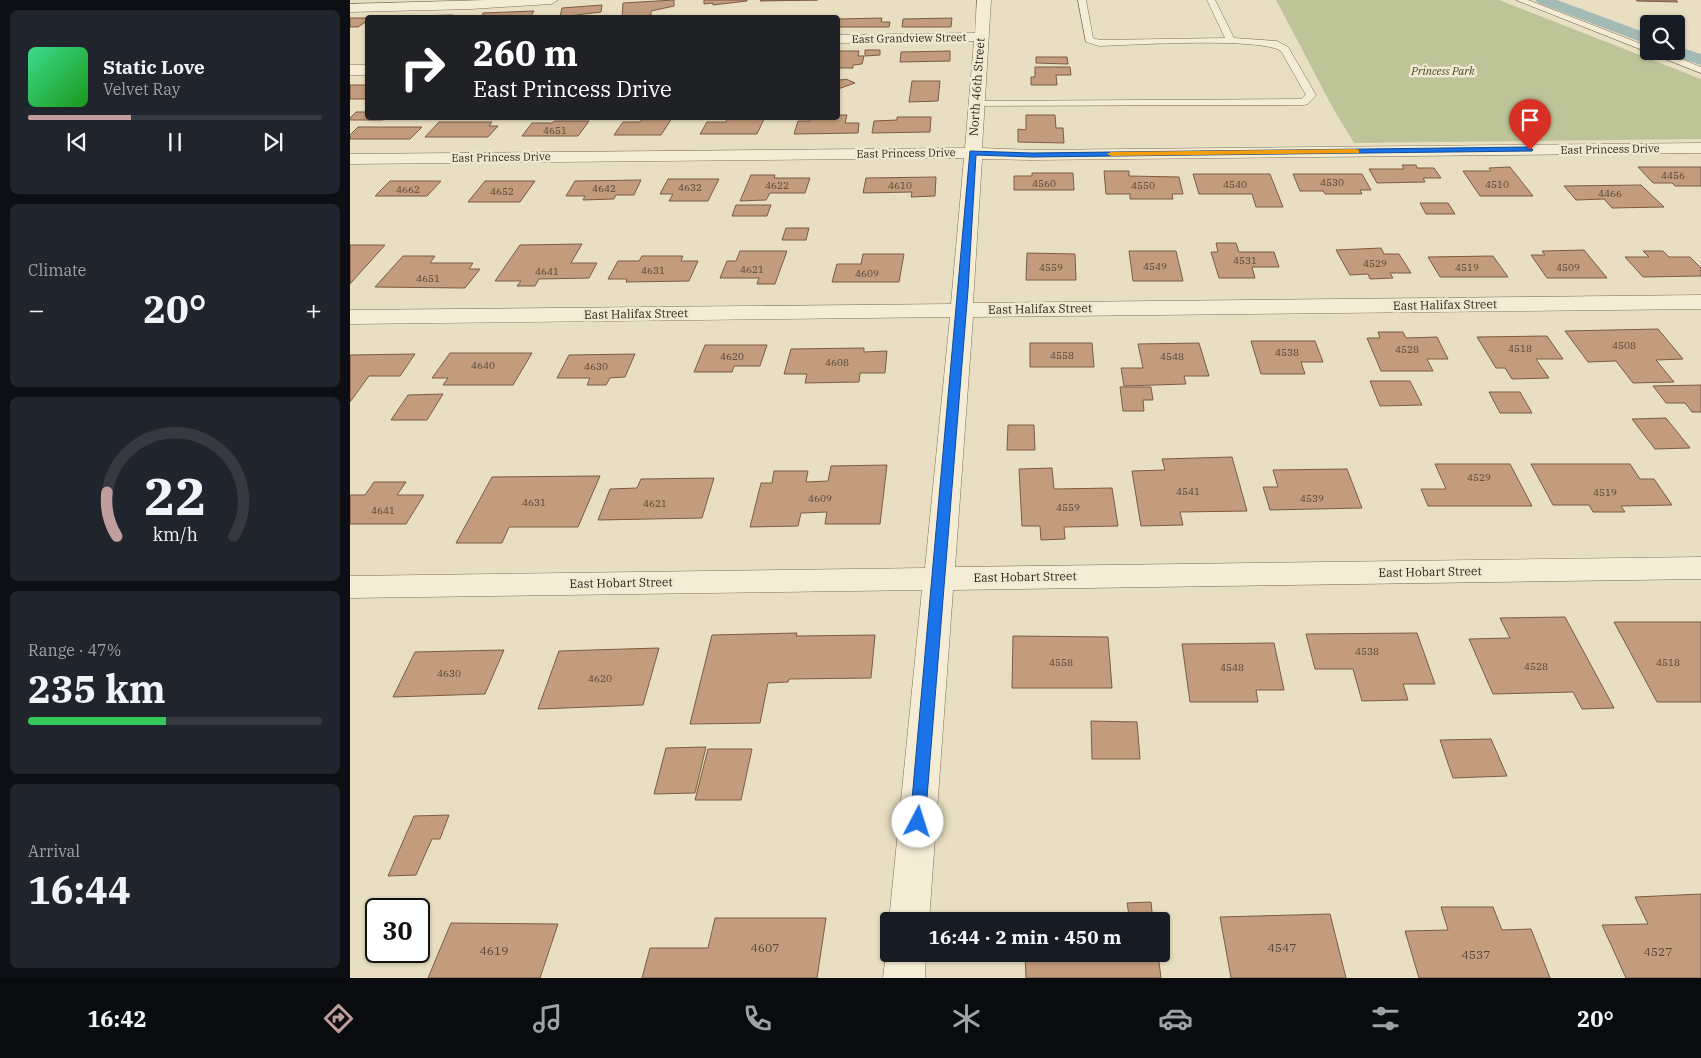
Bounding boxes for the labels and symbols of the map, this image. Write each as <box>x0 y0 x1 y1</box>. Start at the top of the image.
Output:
street label: East Grandview Street <box>852 30 966 46</box>
street label: North 46th Street <box>966 37 987 137</box>
park label: Princess Park <box>1410 64 1475 78</box>
pin <box>1509 99 1551 150</box>
house number: 4651 <box>543 124 567 137</box>
street label: East Princess Drive <box>1560 141 1660 157</box>
street label: East Princess Drive <box>856 145 956 161</box>
street label: East Princess Drive <box>451 149 551 165</box>
house number: 4456 <box>1661 169 1685 182</box>
house number: 4530 <box>1320 176 1344 189</box>
house number: 4560 <box>1032 177 1056 190</box>
house number: 4540 <box>1223 178 1247 191</box>
house number: 4510 <box>1485 178 1509 191</box>
house number: 4622 <box>765 179 789 192</box>
house number: 4610 <box>888 179 912 192</box>
house number: 4550 <box>1131 179 1155 192</box>
house number: 4632 <box>678 181 702 194</box>
house number: 4642 <box>592 182 616 195</box>
house number: 4662 <box>396 183 420 196</box>
house number: 4652 <box>490 185 514 198</box>
house number: 4466 <box>1598 187 1622 200</box>
house number: 4531 <box>1233 254 1257 267</box>
house number: 4529 <box>1363 257 1387 270</box>
house number: 4549 <box>1143 260 1167 273</box>
house number: 4559 <box>1039 261 1063 274</box>
house number: 4519 <box>1455 261 1479 274</box>
house number: 4509 <box>1556 261 1580 274</box>
house number: 4621 <box>740 263 764 276</box>
house number: 4631 <box>641 264 665 277</box>
house number: 4641 <box>535 265 559 278</box>
house number: 4609 <box>855 267 879 280</box>
house number: 4651 <box>416 272 440 285</box>
street label: East Halifax Street <box>1393 296 1497 313</box>
street label: East Halifax Street <box>988 300 1092 317</box>
street label: East Halifax Street <box>584 305 688 322</box>
house number: 4508 <box>1612 339 1636 352</box>
house number: 4518 <box>1508 342 1532 355</box>
house number: 4528 <box>1395 343 1419 356</box>
house number: 4538 <box>1275 346 1299 359</box>
house number: 4558 <box>1050 349 1074 362</box>
house number: 4620 <box>720 350 744 363</box>
house number: 4548 <box>1160 350 1184 363</box>
house number: 4608 <box>825 356 849 369</box>
house number: 4640 <box>471 359 495 372</box>
house number: 4630 <box>584 360 608 373</box>
house number: 4529 <box>1467 471 1491 484</box>
house number: 4541 <box>1176 485 1200 498</box>
house number: 4519 <box>1593 486 1617 499</box>
house number: 4609 <box>808 492 832 505</box>
house number: 4539 <box>1300 492 1324 505</box>
house number: 4631 <box>522 496 546 509</box>
house number: 4621 <box>643 497 667 510</box>
house number: 4559 <box>1056 501 1080 514</box>
house number: 4641 <box>371 504 395 517</box>
street label: East Hobart Street <box>1378 563 1482 580</box>
street label: East Hobart Street <box>973 568 1077 585</box>
street label: East Hobart Street <box>569 574 673 591</box>
house number: 4538 <box>1355 645 1379 658</box>
house number: 4558 <box>1049 656 1073 669</box>
house number: 4518 <box>1656 656 1680 669</box>
house number: 4528 <box>1524 660 1548 673</box>
house number: 4548 <box>1220 661 1244 674</box>
house number: 4630 <box>437 667 461 680</box>
house number: 4620 <box>588 672 612 685</box>
position arrow <box>891 795 943 847</box>
speed limit sign: 30 <box>365 898 430 963</box>
house number: 4607 <box>751 940 779 955</box>
house number: 4547 <box>1268 940 1296 955</box>
house number: 4619 <box>480 943 508 958</box>
house number: 4527 <box>1644 944 1672 959</box>
house number: 4537 <box>1462 947 1490 962</box>

